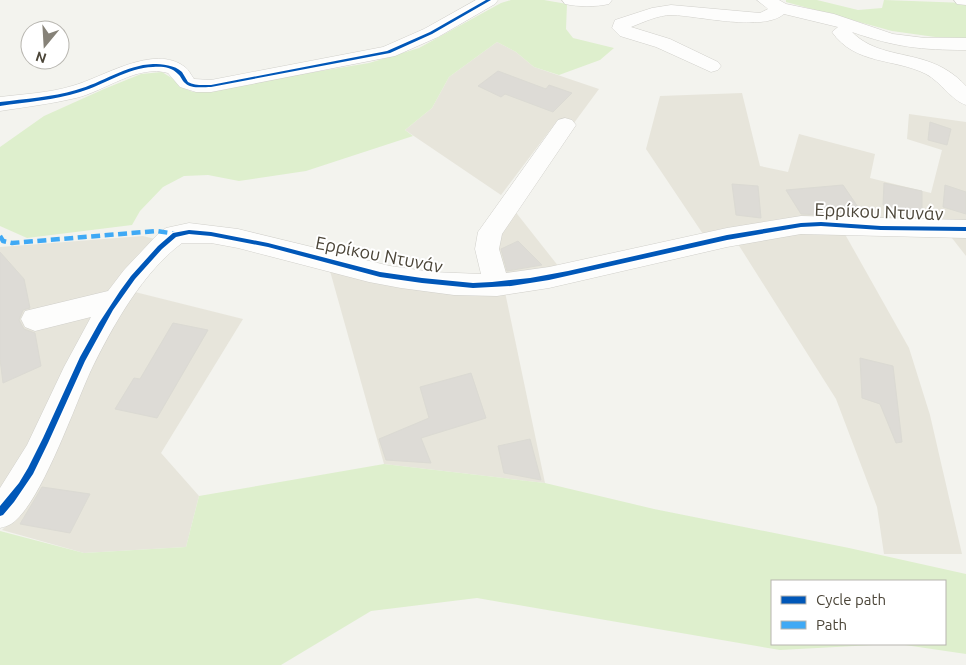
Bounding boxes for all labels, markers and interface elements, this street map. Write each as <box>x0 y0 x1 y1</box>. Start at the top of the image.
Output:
north arrow <box>20 20 70 70</box>
text: N <box>34 48 48 67</box>
street label: Ερρίκου Ντυνάν <box>814 199 944 223</box>
street label: Ερρίκου Ντυνάν <box>314 232 445 276</box>
legend <box>771 580 946 645</box>
text: Cycle path <box>816 591 886 608</box>
text: Path <box>816 616 847 633</box>

